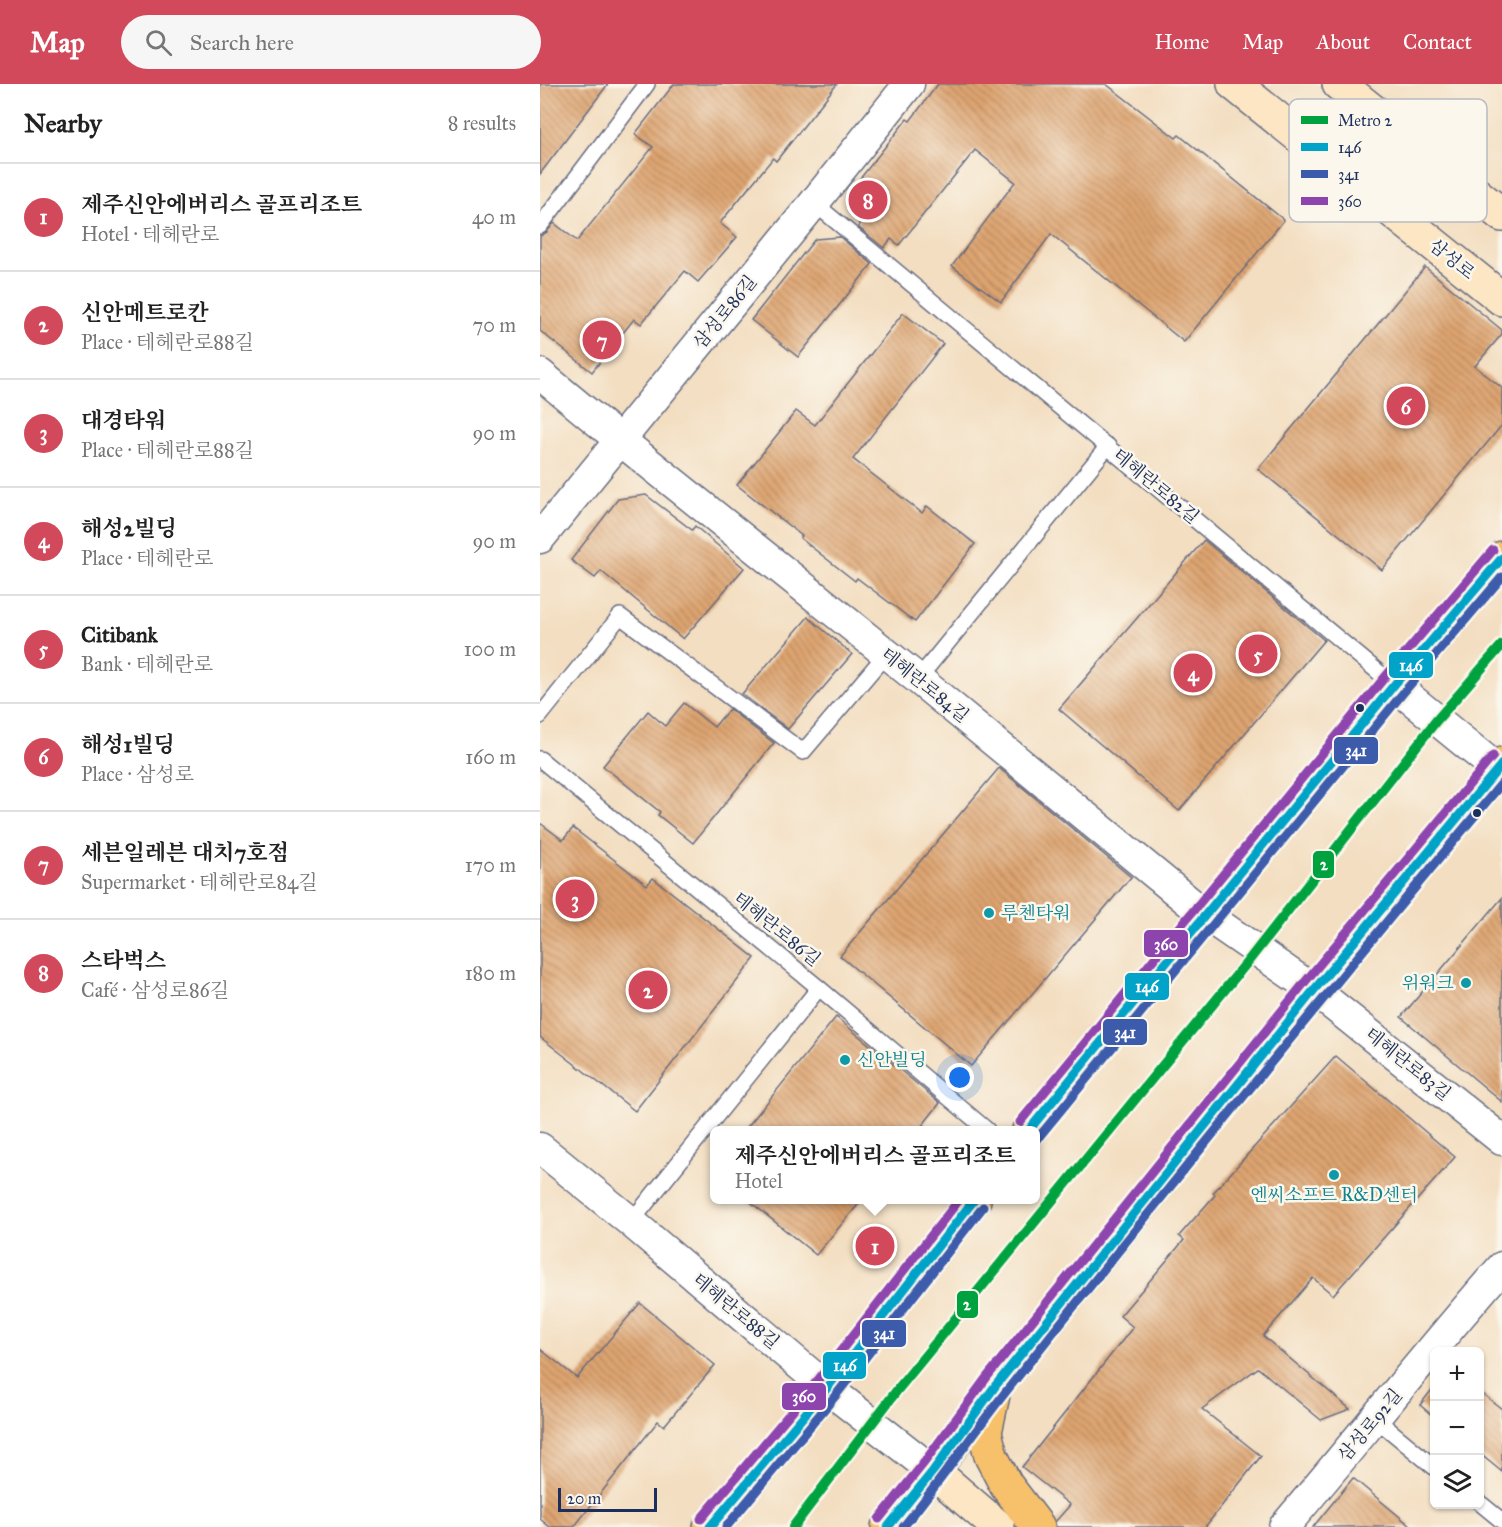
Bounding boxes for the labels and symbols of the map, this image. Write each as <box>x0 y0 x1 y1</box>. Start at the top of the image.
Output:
legend <box>1289 99 1487 222</box>
text: Metro 2 <box>1338 111 1392 130</box>
text: 146 <box>1338 138 1362 157</box>
text: 341 <box>1338 165 1360 184</box>
pin: 8 <box>848 178 888 222</box>
text: 360 <box>1338 192 1362 211</box>
street label: 삼성로 <box>1425 234 1479 284</box>
street label: 삼성로86길 <box>689 271 761 353</box>
pin: 7 <box>582 318 622 362</box>
pin: 6 <box>1386 384 1426 428</box>
street label: 테헤란로82길 <box>1109 444 1203 528</box>
pin: 5 <box>1238 632 1278 676</box>
street label: 테헤란로84길 <box>877 643 973 727</box>
pin: 4 <box>1174 650 1212 696</box>
line badge: 146 <box>1388 651 1434 679</box>
text: 146 <box>1399 656 1424 676</box>
unlabelled marker <box>1354 702 1366 714</box>
line badge: 341 <box>1333 736 1379 765</box>
text: 341 <box>1345 741 1367 761</box>
unlabelled marker <box>1471 807 1483 819</box>
line badge: 2 <box>1312 850 1335 879</box>
text: 2 <box>1320 855 1329 874</box>
pin: 3 <box>555 876 594 922</box>
street label: 테헤란로86길 <box>729 887 825 971</box>
place label: 루첸타워 <box>1001 902 1071 924</box>
marker: 루첸타워 <box>982 906 996 920</box>
line badge: 360 <box>1143 929 1189 958</box>
text: 360 <box>1154 935 1178 955</box>
pin: 2 <box>628 968 668 1012</box>
line badge: 146 <box>1124 972 1170 1001</box>
place label: 위워크 <box>1402 972 1455 994</box>
marker: 위워크 <box>1459 976 1473 990</box>
text: 146 <box>1135 977 1160 997</box>
line badge: 341 <box>1102 1018 1148 1046</box>
text: 341 <box>1114 1023 1136 1043</box>
street label: 테헤란로83길 <box>1361 1023 1455 1105</box>
place label: 신안빌딩 <box>857 1049 927 1071</box>
marker: 신안빌딩 <box>838 1053 852 1067</box>
your location <box>945 1063 974 1092</box>
marker: 엔씨소프트 R&D센터 <box>1327 1168 1341 1182</box>
place label: 엔씨소프트 R&D센터 <box>1250 1184 1418 1206</box>
pin: 1 <box>856 1224 894 1268</box>
street label: 테헤란로88길 <box>688 1268 784 1354</box>
line badge: 2 <box>956 1290 979 1319</box>
text: 2 <box>963 1295 972 1314</box>
line badge: 341 <box>861 1319 907 1348</box>
text: 341 <box>873 1324 895 1344</box>
line badge: 146 <box>822 1351 867 1380</box>
text: 146 <box>833 1356 858 1376</box>
line badge: 360 <box>781 1382 827 1411</box>
street label: 삼성로92길 <box>1333 1384 1407 1466</box>
text: 360 <box>792 1387 816 1407</box>
scale bar <box>558 1485 657 1512</box>

